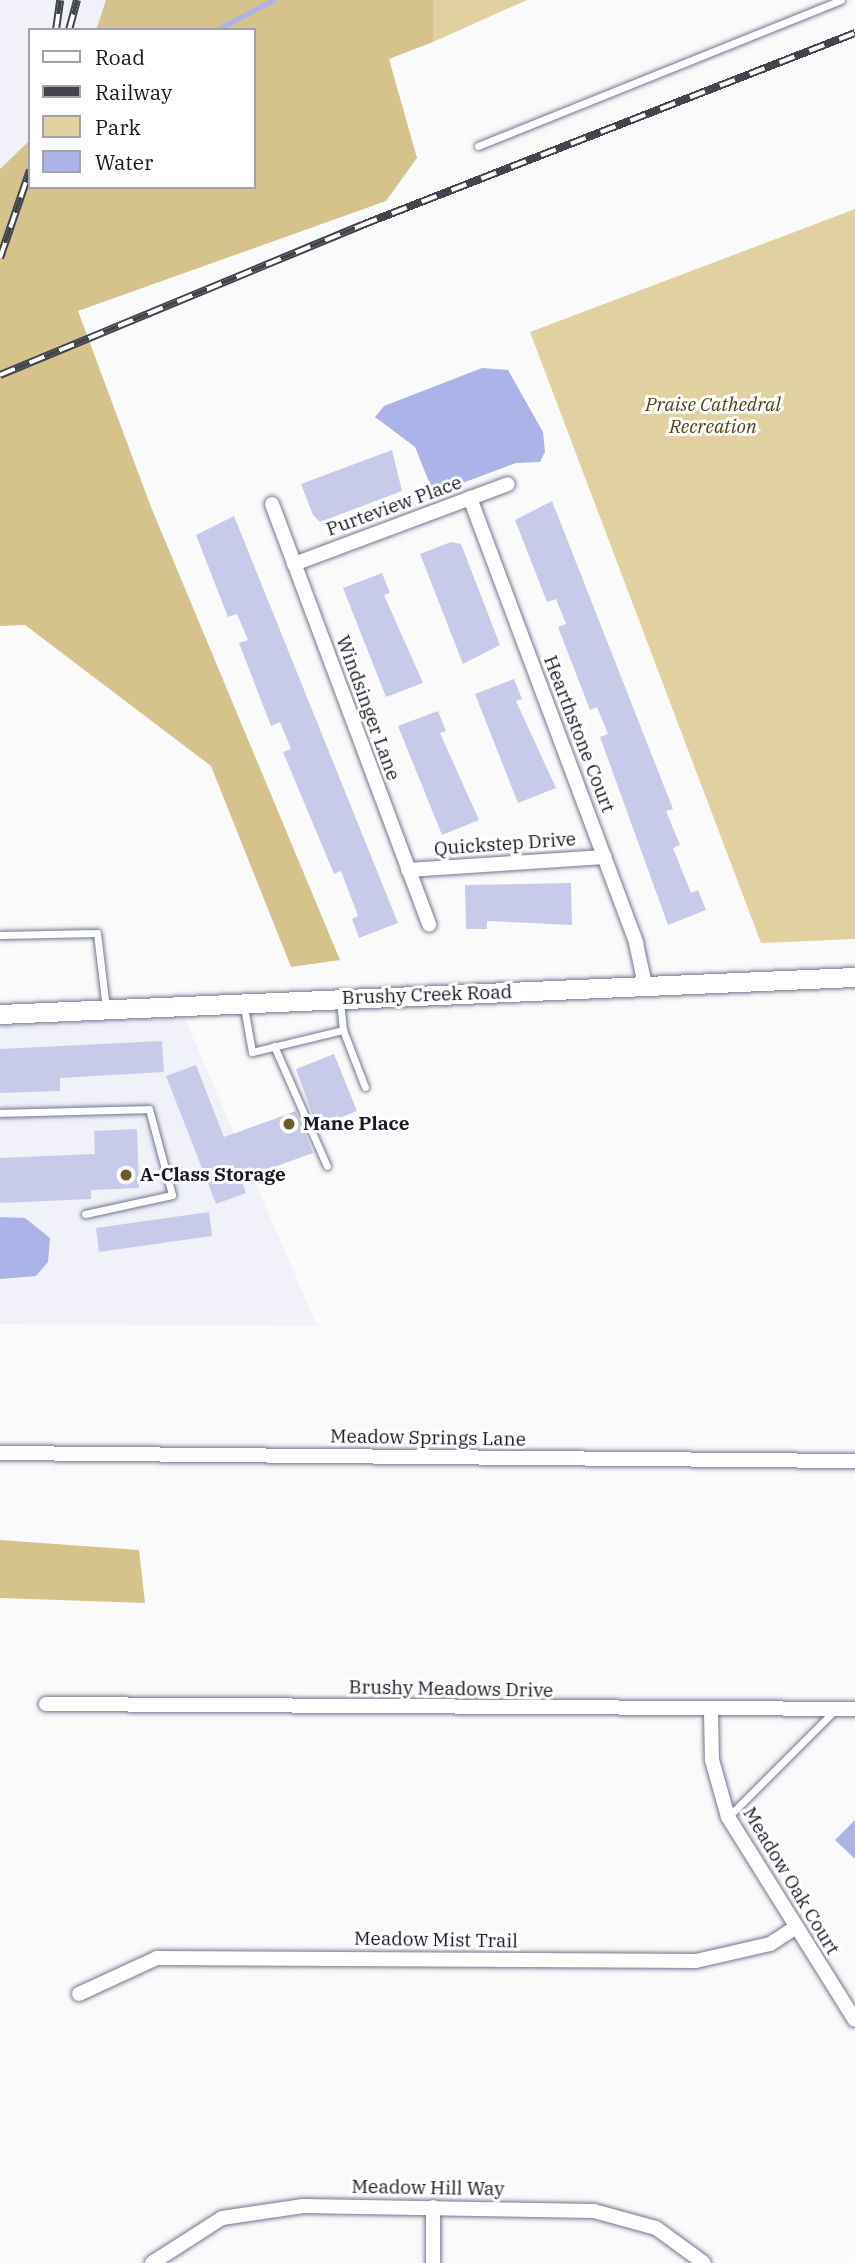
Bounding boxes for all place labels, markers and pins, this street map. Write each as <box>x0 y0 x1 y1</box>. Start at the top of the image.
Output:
place label: Mane Place <box>303 1113 409 1135</box>
marker: Mane Place <box>281 1116 297 1132</box>
place label: A-Class Storage <box>140 1164 286 1186</box>
marker: A-Class Storage <box>118 1167 134 1183</box>

